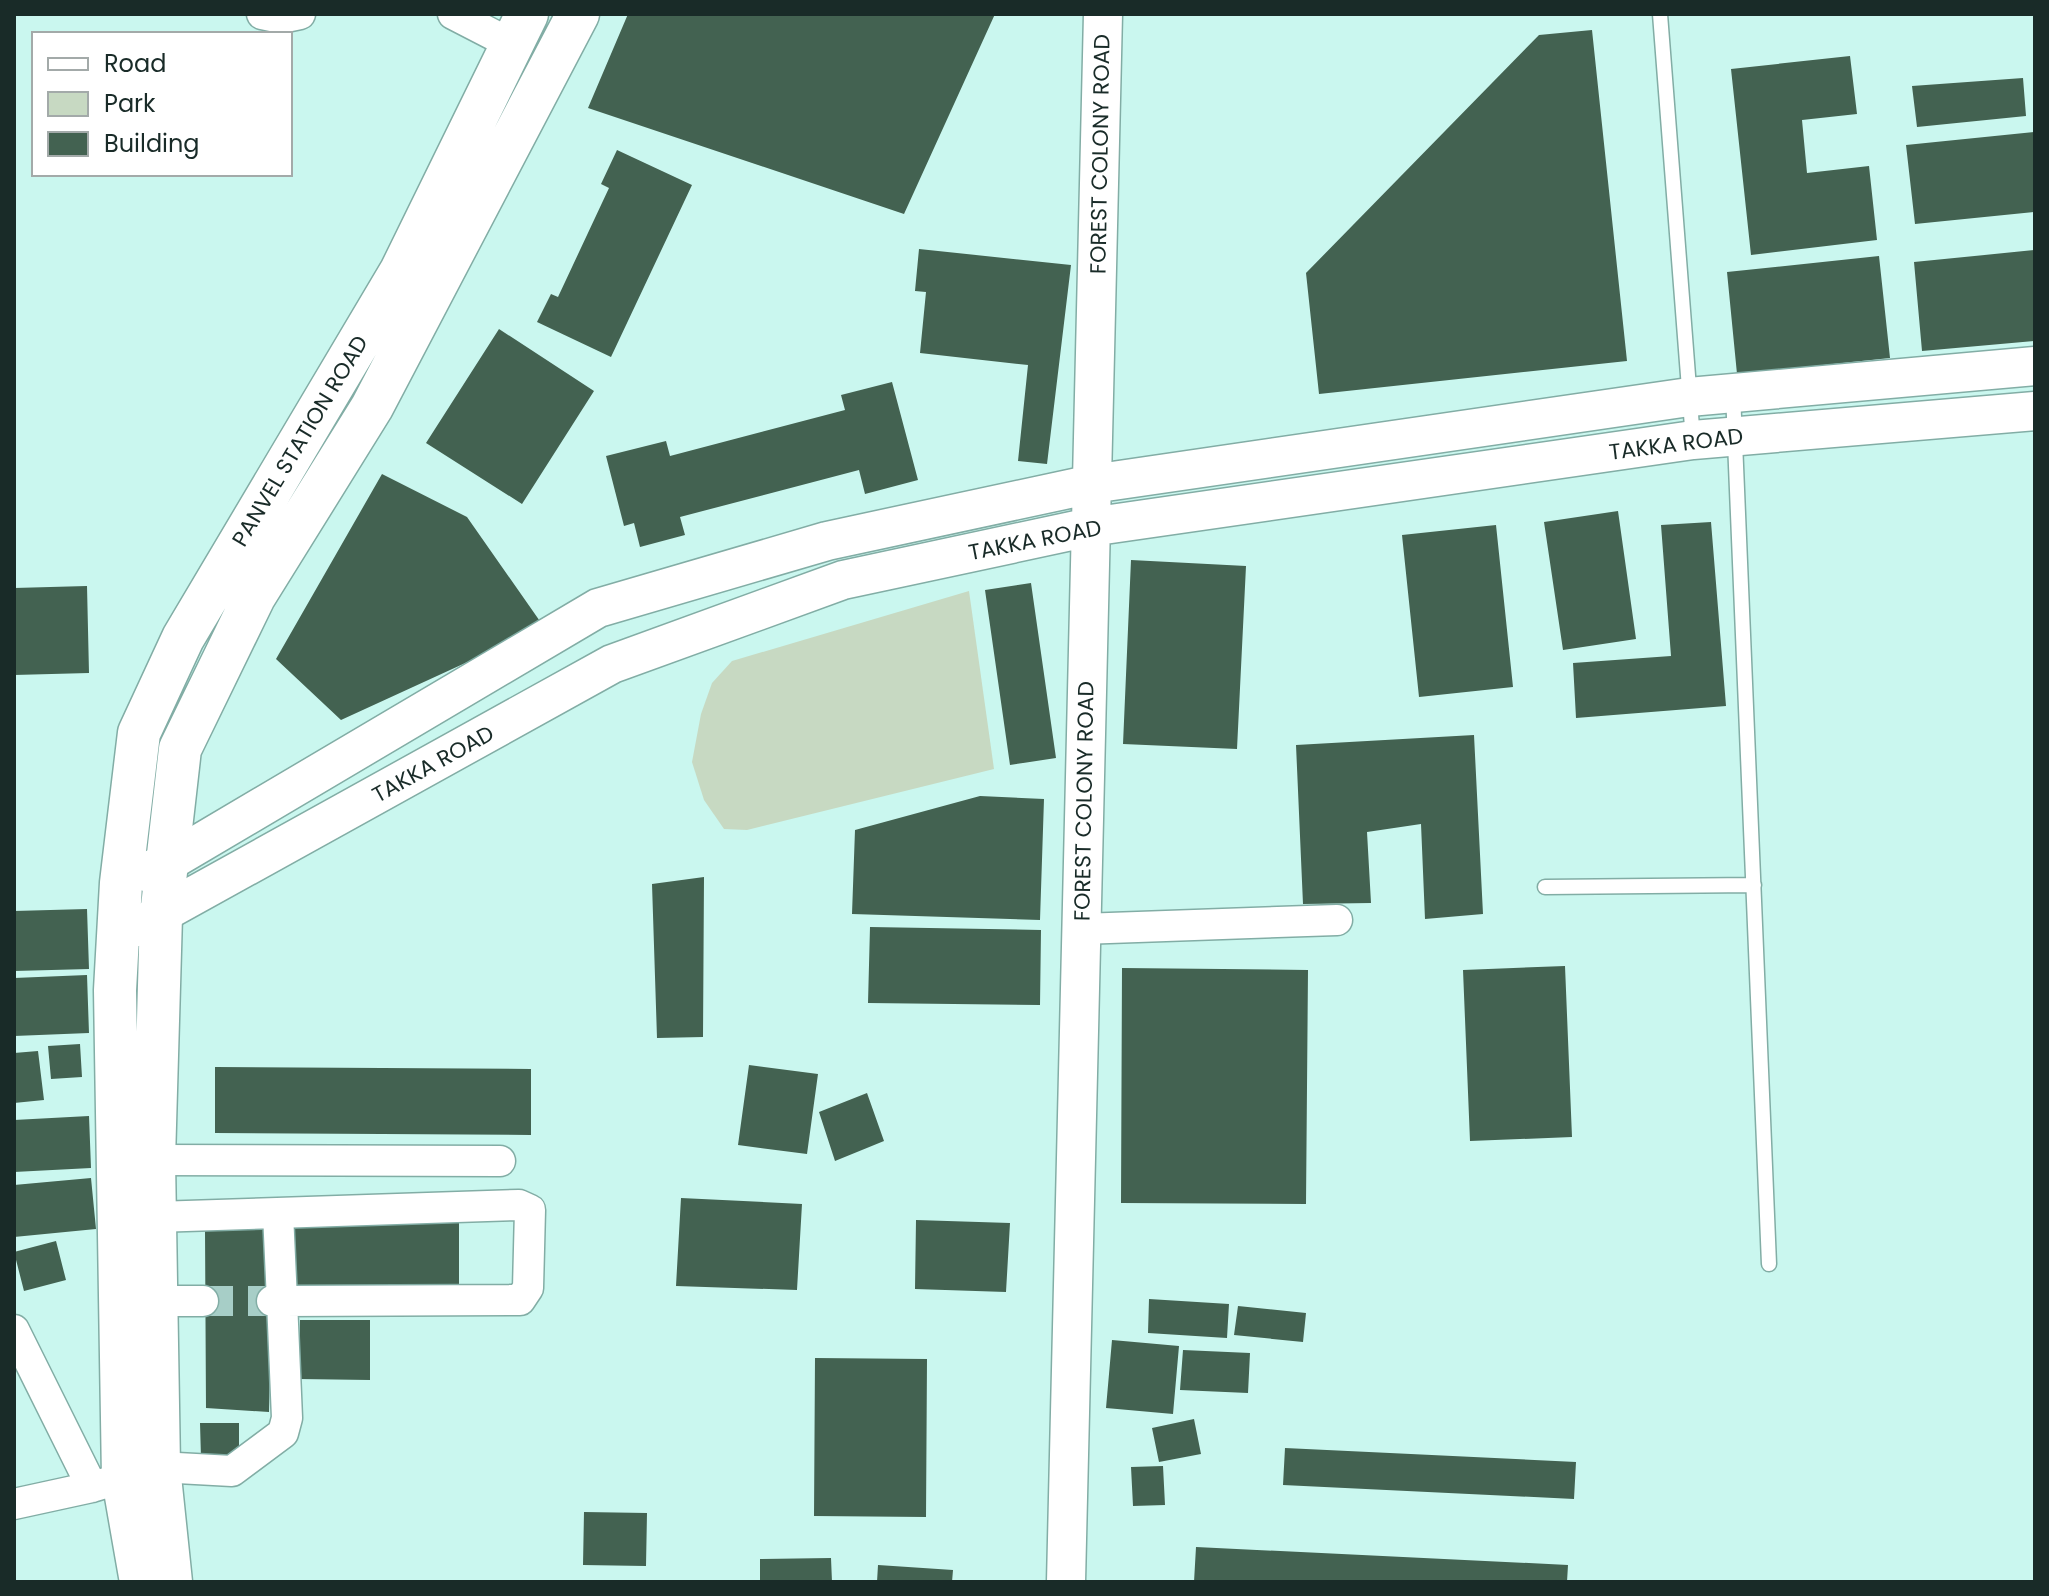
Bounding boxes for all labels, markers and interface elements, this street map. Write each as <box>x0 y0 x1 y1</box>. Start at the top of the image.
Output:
legend <box>32 32 292 176</box>
street label: FOREST COLONY ROAD <box>1082 34 1118 274</box>
text: Road <box>104 47 166 80</box>
text: Park <box>104 87 156 120</box>
text: Building <box>104 127 200 160</box>
street label: PANVEL STATION ROAD <box>225 330 375 552</box>
street label: TAKKA ROAD <box>1607 420 1745 468</box>
street label: TAKKA ROAD <box>966 512 1104 568</box>
street label: FOREST COLONY ROAD <box>1066 681 1102 921</box>
street label: TAKKA ROAD <box>367 718 499 810</box>

